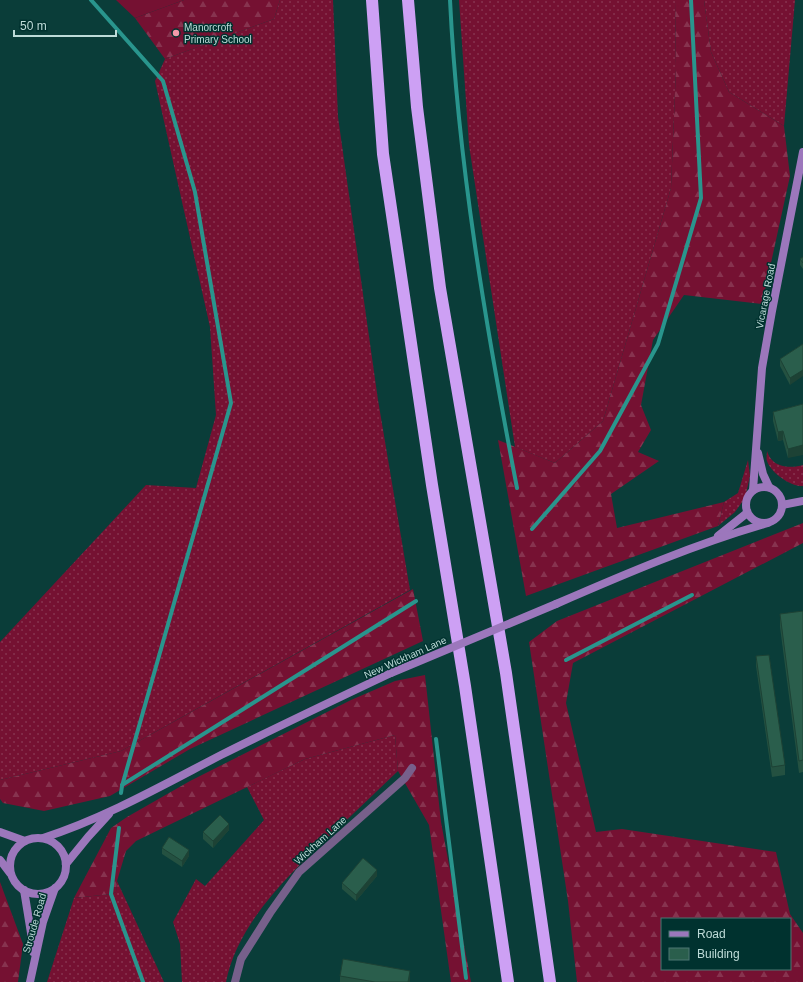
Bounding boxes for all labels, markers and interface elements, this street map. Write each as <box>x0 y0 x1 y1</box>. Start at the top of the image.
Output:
scale bar <box>14 12 116 38</box>
text: 50 m <box>20 19 47 33</box>
place label: Manorcroft Primary School <box>184 22 252 45</box>
marker: Manorcroft Primary School <box>171 28 181 38</box>
street label: Vicarage Road <box>754 263 777 330</box>
street label: New Wickham Lane <box>362 634 448 681</box>
street label: Wickham Lane <box>292 814 349 867</box>
street label: Stroude Road <box>21 892 48 954</box>
legend <box>661 918 791 970</box>
text: Road <box>697 927 726 941</box>
text: Building <box>697 947 740 961</box>

